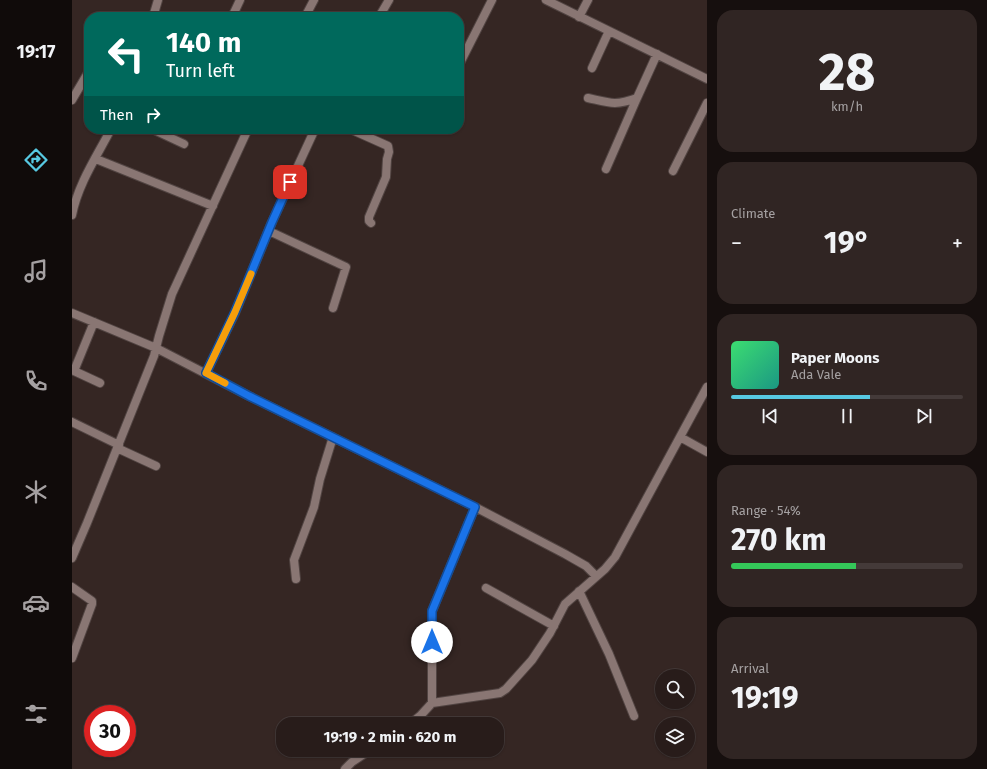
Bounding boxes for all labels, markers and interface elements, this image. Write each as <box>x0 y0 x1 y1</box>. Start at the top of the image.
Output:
text: 140 m <box>166 26 242 59</box>
icon: left <box>100 28 152 80</box>
text: 19:17 <box>17 41 55 63</box>
text: 28 <box>818 41 876 104</box>
text: Turn left <box>166 60 235 82</box>
text: km/h <box>831 99 863 114</box>
icon: right <box>142 104 164 126</box>
text: Then <box>100 106 134 124</box>
icon: directions <box>22 146 50 174</box>
pin <box>273 165 307 199</box>
icon: arrive <box>279 171 301 193</box>
text: Climate <box>731 206 775 221</box>
text: 19° <box>824 225 870 261</box>
text: − <box>731 230 742 257</box>
text: + <box>952 230 963 257</box>
icon: music <box>22 257 50 285</box>
text: Paper Moons <box>791 349 879 367</box>
icon: phone <box>22 367 50 395</box>
text: Ada Vale <box>791 367 841 382</box>
icon: previous <box>759 405 781 427</box>
icon: pause <box>836 405 858 427</box>
icon: next <box>913 405 935 427</box>
icon: climate <box>22 478 50 506</box>
text: Range · 54% <box>731 503 801 518</box>
text: 270 km <box>731 522 827 558</box>
icon: car <box>22 589 50 617</box>
position arrow <box>411 621 453 663</box>
text: Arrival <box>731 661 769 676</box>
map controls <box>655 669 695 757</box>
button: search <box>655 669 695 709</box>
text: 19:19 <box>731 680 799 716</box>
icon: filters <box>22 700 50 728</box>
speed limit sign: 30 <box>84 705 136 757</box>
button: layers <box>655 717 695 757</box>
text: 19:19 · 2 min · 620 m <box>323 728 457 746</box>

